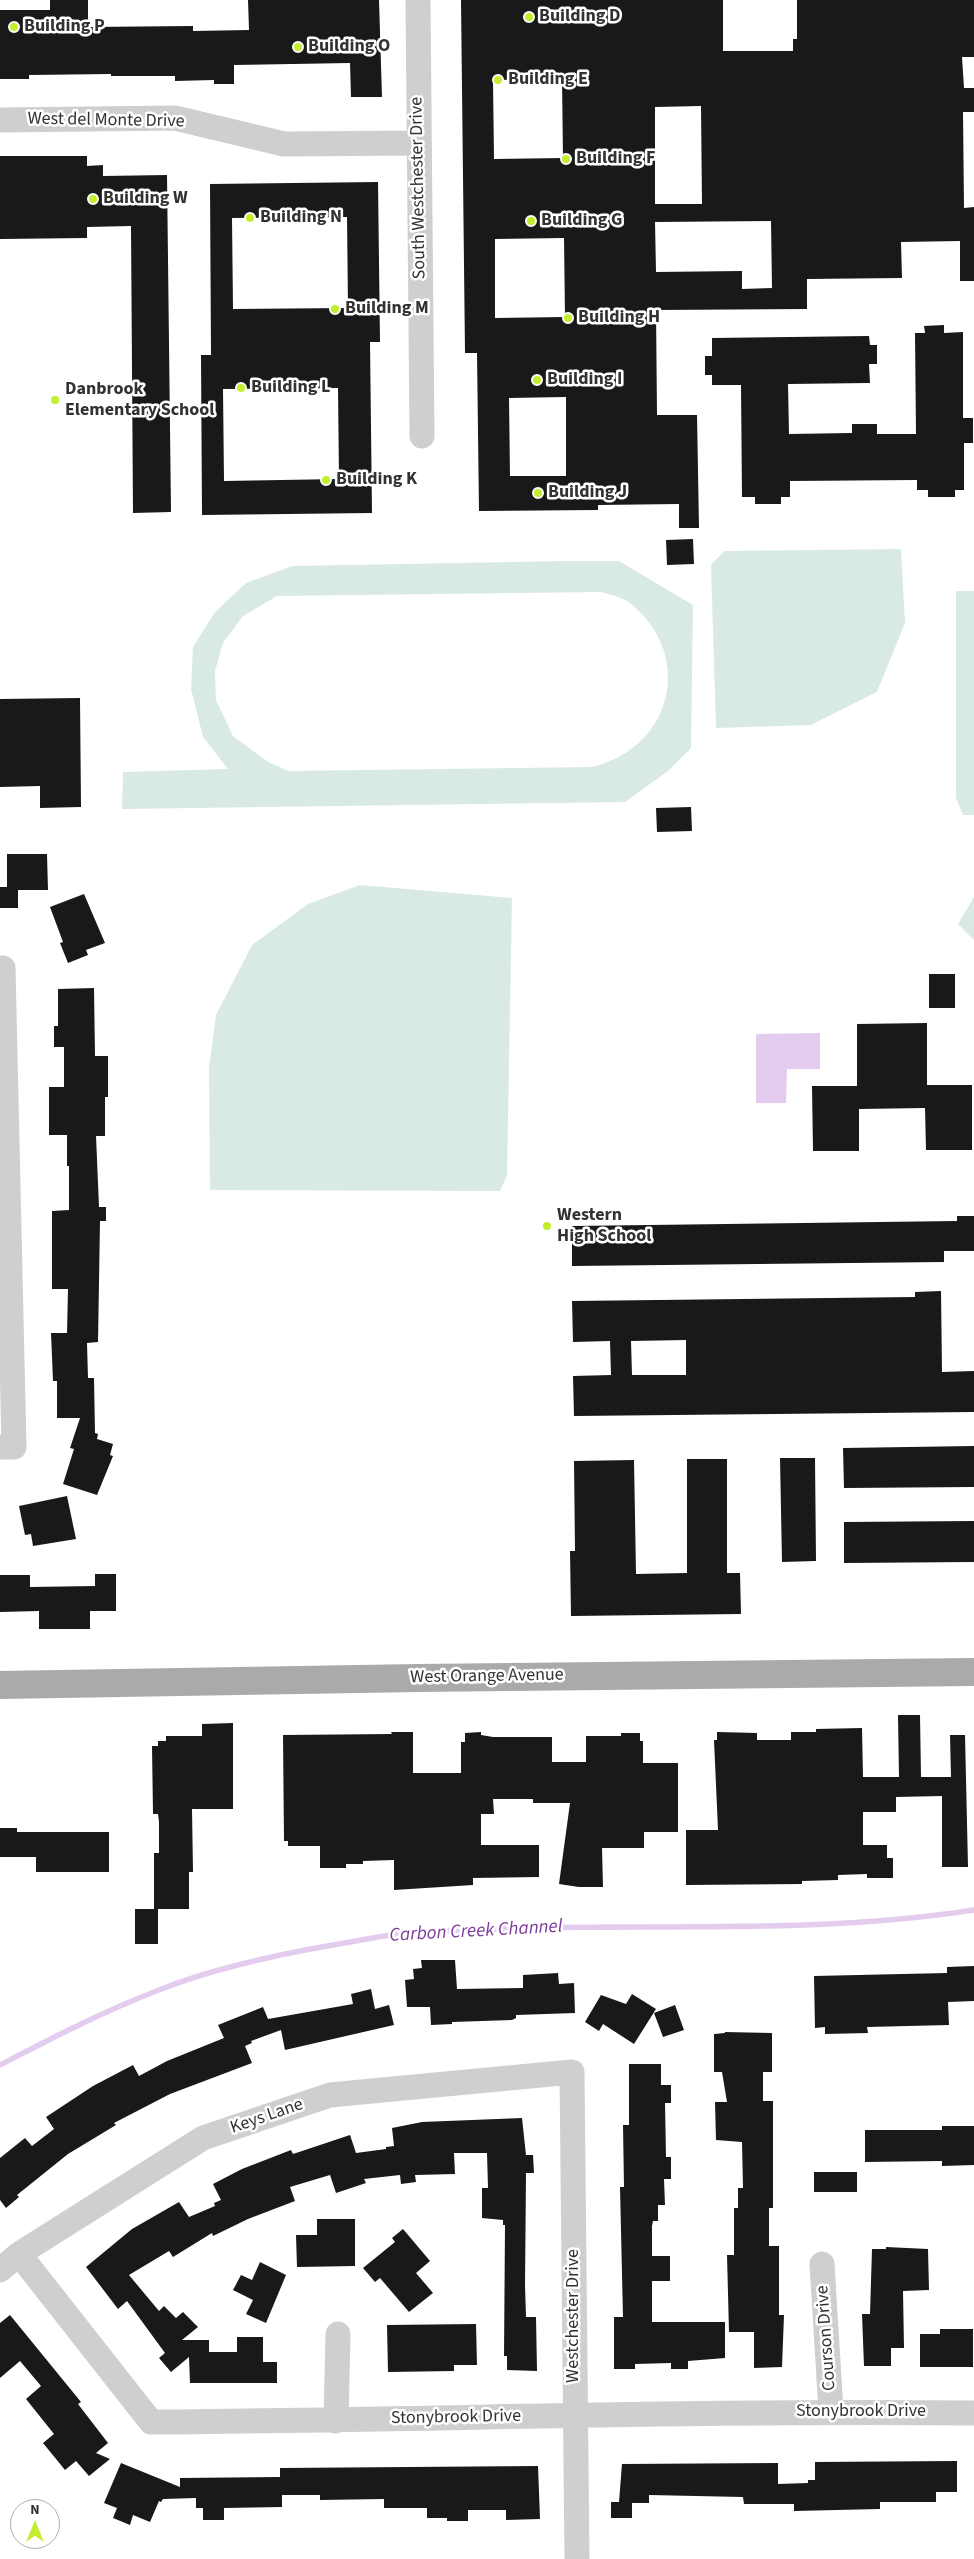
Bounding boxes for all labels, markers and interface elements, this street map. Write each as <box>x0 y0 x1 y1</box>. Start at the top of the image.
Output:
place label: Building D <box>539 6 620 28</box>
marker: Building D <box>523 11 535 23</box>
place label: Building P <box>24 16 105 38</box>
marker: Building P <box>8 21 20 33</box>
place label: Building O <box>308 36 390 58</box>
marker: Building O <box>292 41 304 53</box>
place label: Building E <box>508 69 588 91</box>
marker: Building E <box>492 74 504 86</box>
street label: South Westchester Drive <box>407 97 431 279</box>
street label: West del Monte Drive <box>27 109 185 133</box>
place label: Building F <box>576 148 655 170</box>
marker: Building F <box>560 153 572 165</box>
place label: Building W <box>103 188 188 210</box>
marker: Building W <box>87 193 99 205</box>
place label: Building N <box>260 207 342 229</box>
place label: Building G <box>541 210 623 232</box>
marker: Building N <box>244 212 256 224</box>
marker: Building G <box>525 215 537 227</box>
place label: Building M <box>345 298 429 320</box>
marker: Building M <box>329 303 341 315</box>
place label: Building H <box>578 307 660 329</box>
marker: Building H <box>562 312 574 324</box>
place label: Building I <box>547 369 622 391</box>
marker: Building I <box>531 374 543 386</box>
place label: Building L <box>251 377 330 399</box>
place label: Danbrook Elementary School <box>65 379 215 422</box>
marker: Building L <box>235 382 247 394</box>
marker: Danbrook Elementary School <box>49 394 61 406</box>
place label: Building K <box>336 469 417 491</box>
marker: Building K <box>320 474 332 486</box>
place label: Building J <box>548 482 627 504</box>
marker: Building J <box>532 487 544 499</box>
place label: Western High School <box>557 1205 651 1248</box>
marker: Western High School <box>541 1220 553 1232</box>
street label: West Orange Avenue <box>410 1665 564 1689</box>
water label: Carbon Creek Channel <box>389 1916 563 1948</box>
street label: Keys Lane <box>228 2095 306 2139</box>
street label: Westchester Drive <box>563 2249 585 2383</box>
street label: Courson Drive <box>813 2284 841 2392</box>
street label: Stonybrook Drive <box>796 2401 926 2423</box>
street label: Stonybrook Drive <box>391 2406 521 2430</box>
north arrow <box>10 2499 60 2549</box>
text: N <box>30 2500 40 2520</box>

